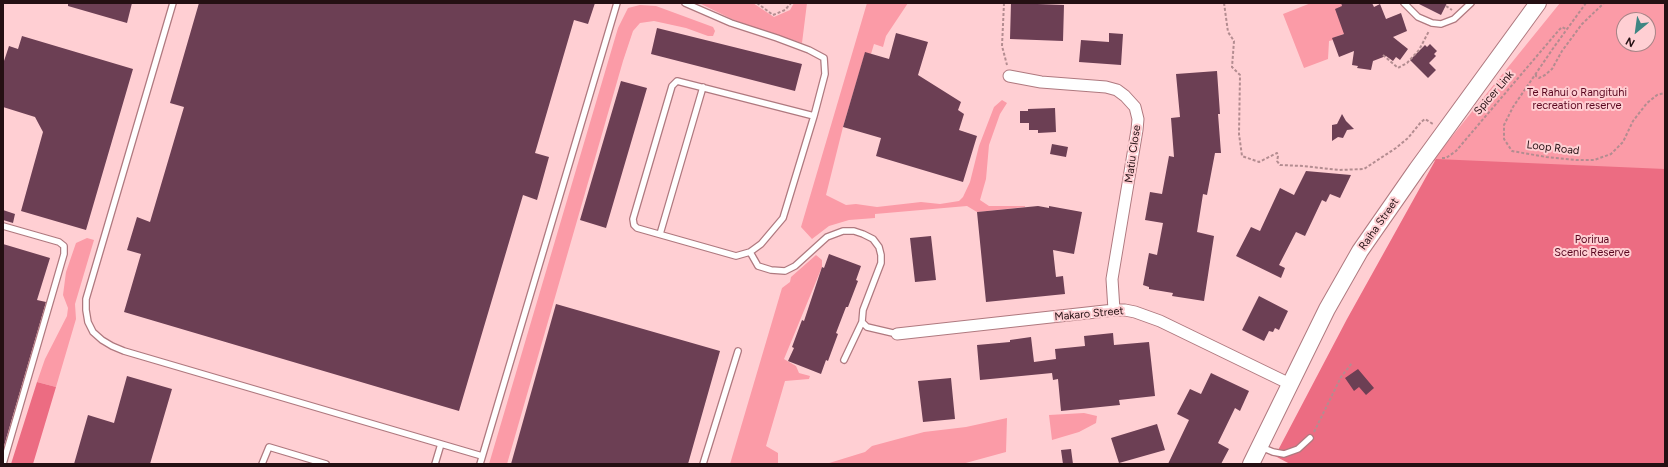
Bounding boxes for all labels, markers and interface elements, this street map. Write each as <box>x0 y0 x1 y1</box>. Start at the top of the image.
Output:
north arrow <box>1616 12 1656 52</box>
text: N <box>1624 34 1637 50</box>
street label: Spicer Link <box>1471 68 1517 118</box>
park label: Te Rahui o Rangituhi recreation reserve <box>1527 86 1627 112</box>
street label: Matiu Close <box>1122 124 1144 184</box>
street label: Loop Road <box>1526 138 1580 158</box>
street label: Raiha Street <box>1356 196 1402 252</box>
park label: Porirua Scenic Reserve <box>1554 233 1630 259</box>
street label: Makaro Street <box>1054 304 1124 324</box>

